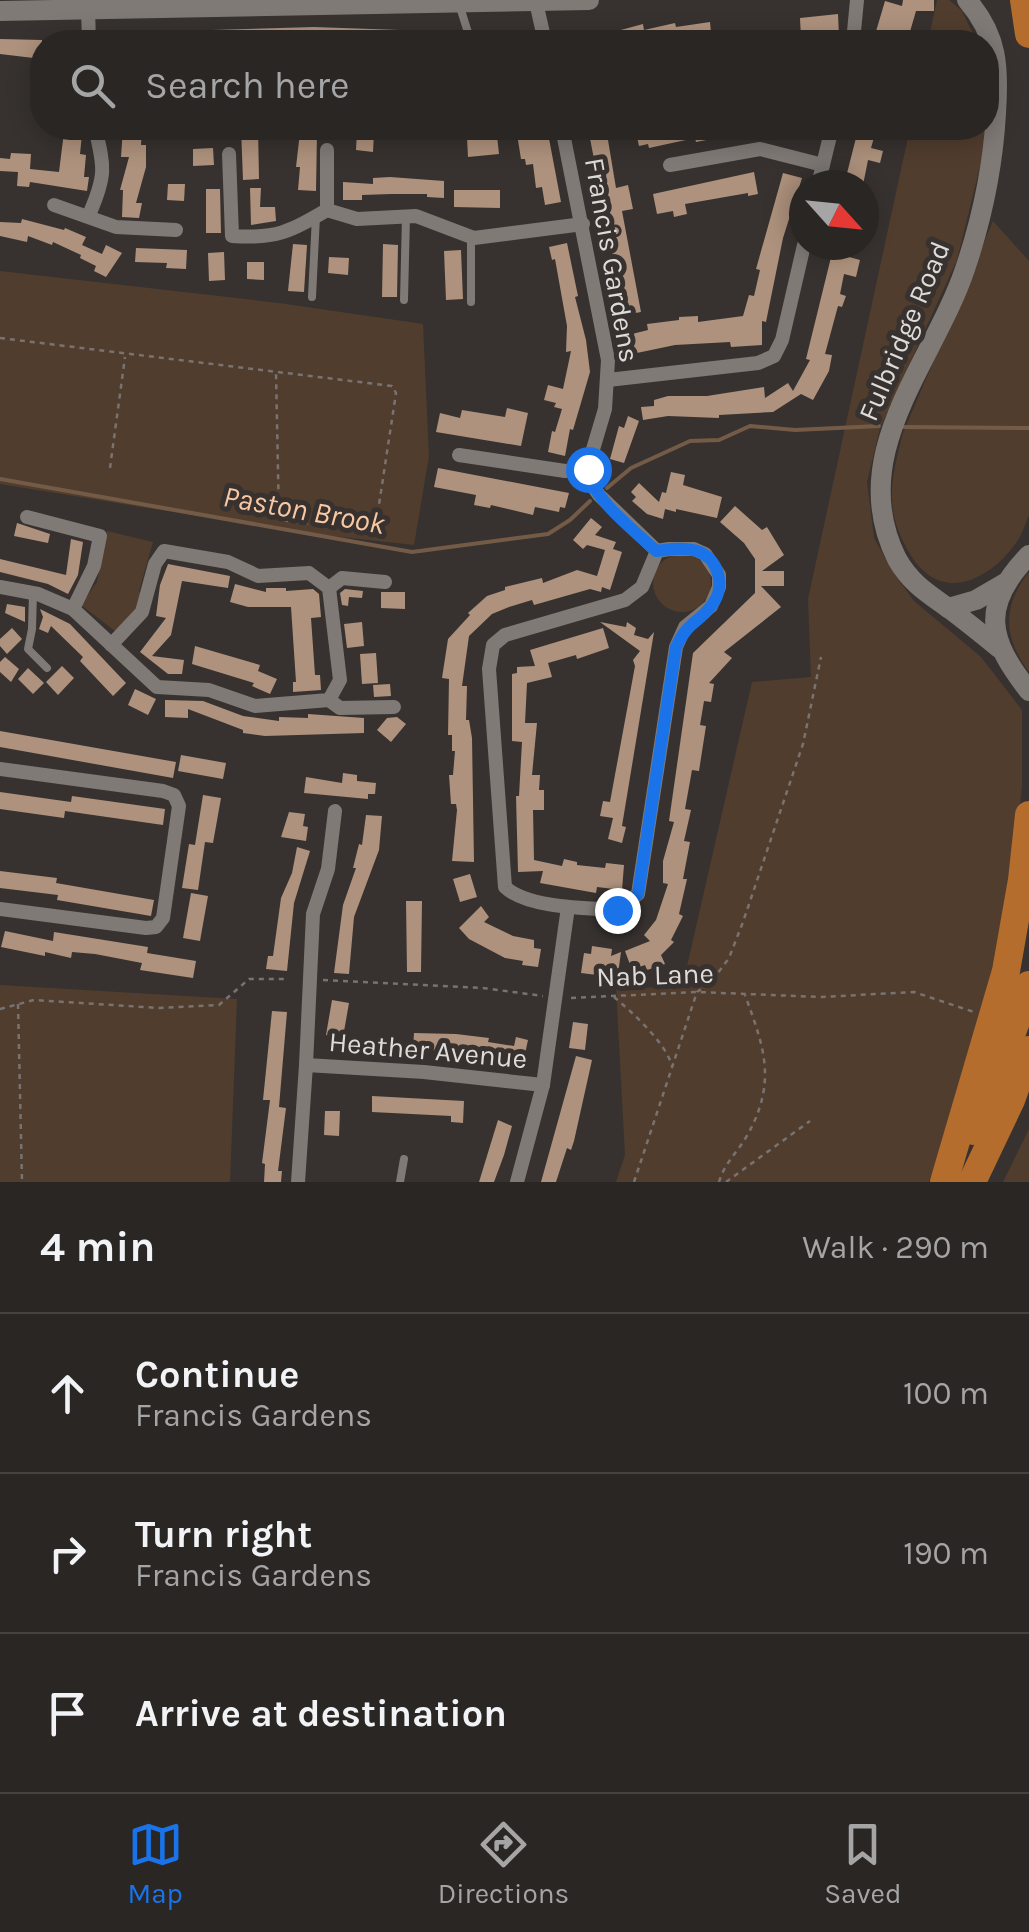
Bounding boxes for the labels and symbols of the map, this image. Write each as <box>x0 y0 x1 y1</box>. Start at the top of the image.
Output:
street label: Francis Gardens <box>578 155 646 365</box>
north arrow <box>789 170 879 260</box>
street label: Fulbridge Road <box>851 236 957 426</box>
route start <box>566 447 612 493</box>
water label: Paston Brook <box>220 478 388 542</box>
route end <box>595 888 641 934</box>
street label: Nab Lane <box>596 956 714 994</box>
street label: Heather Avenue <box>327 1025 529 1075</box>

